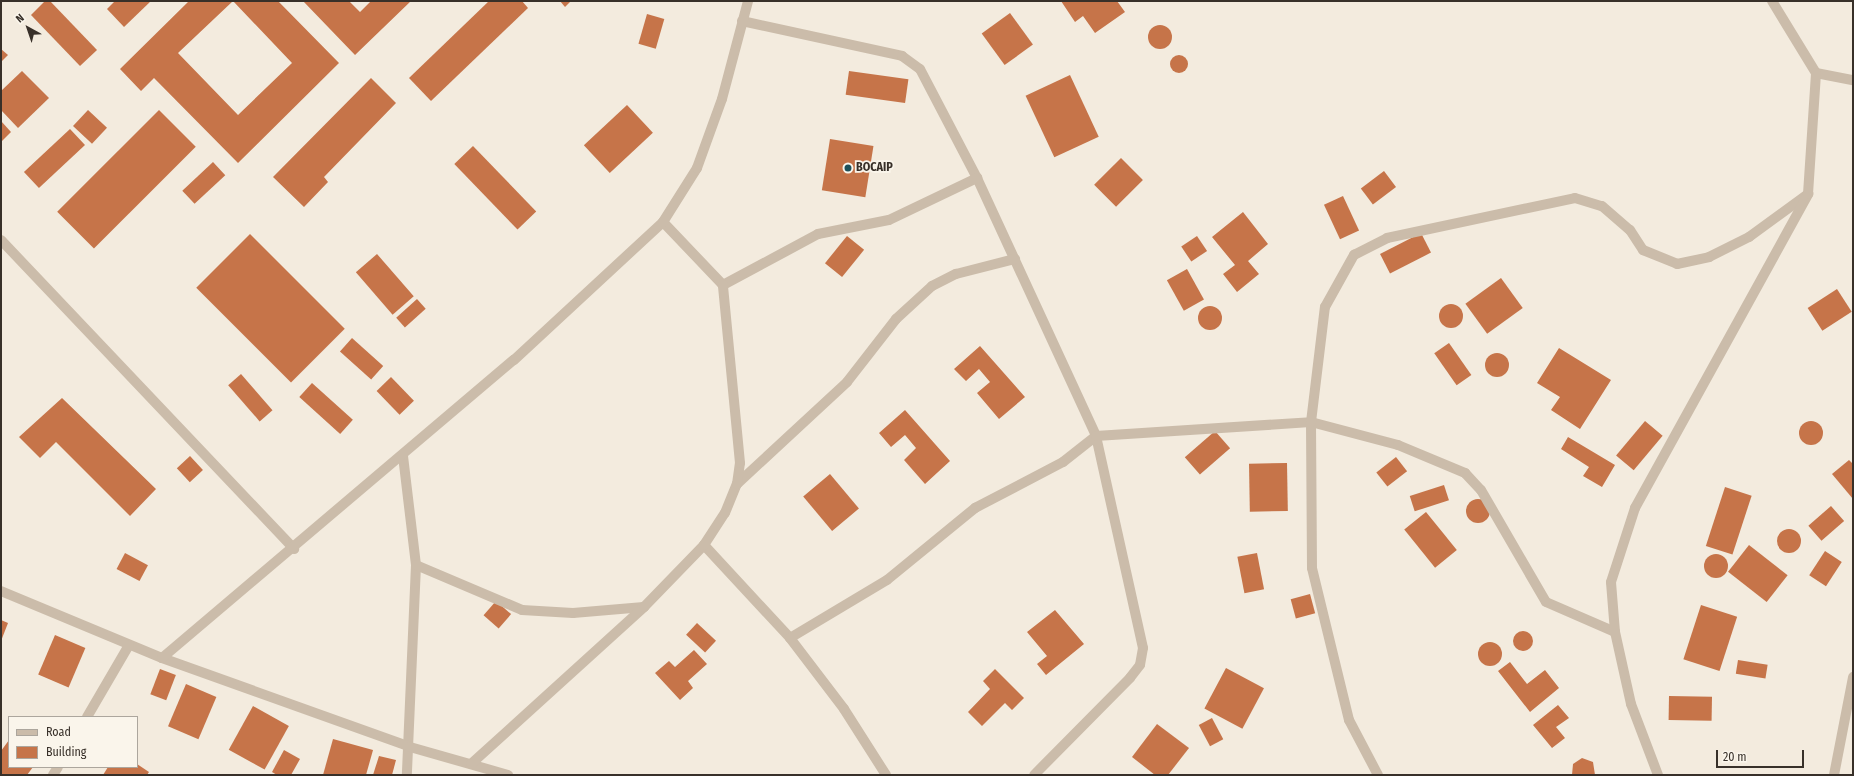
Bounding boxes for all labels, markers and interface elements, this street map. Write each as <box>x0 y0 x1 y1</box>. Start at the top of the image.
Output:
north arrow <box>8 8 48 48</box>
text: N <box>13 11 27 26</box>
place label: BOCAIP <box>856 161 893 175</box>
marker: BOCAIP <box>843 163 853 173</box>
legend <box>8 716 138 768</box>
text: Road <box>46 725 71 739</box>
scale bar <box>1718 742 1806 768</box>
text: Building <box>46 745 86 759</box>
text: 20 m <box>1723 750 1747 764</box>

